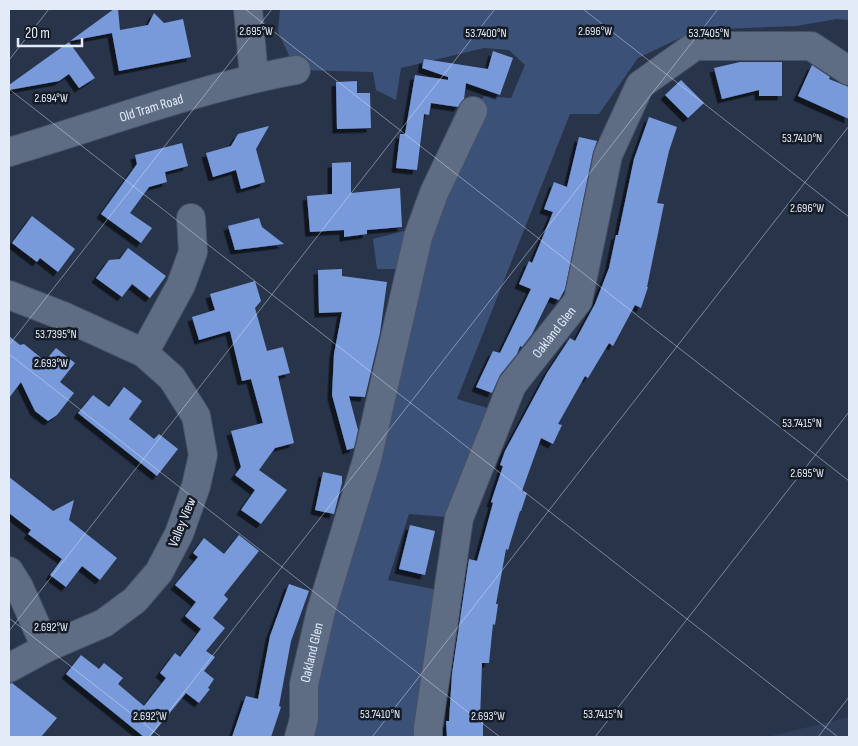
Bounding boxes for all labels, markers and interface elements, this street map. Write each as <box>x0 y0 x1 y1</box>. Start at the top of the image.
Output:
scale bar <box>18 15 81 47</box>
text: 20 m <box>25 24 50 43</box>
text: 2.695°W <box>239 24 273 39</box>
text: 2.696°W <box>578 24 612 39</box>
text: 53.7400°N <box>465 26 507 41</box>
text: 53.7405°N <box>689 26 729 41</box>
street label: Old Tram Road <box>117 90 185 125</box>
text: 2.694°W <box>34 91 68 106</box>
text: 53.7410°N <box>782 131 822 146</box>
text: 2.696°W <box>790 201 824 216</box>
street label: Oakland Glen <box>528 303 579 361</box>
text: 53.7395°N <box>35 327 77 342</box>
text: 2.693°W <box>34 356 68 371</box>
text: 53.7415°N <box>782 416 822 431</box>
text: 2.695°W <box>790 466 824 481</box>
street label: Valley View <box>164 495 200 549</box>
text: 2.692°W <box>34 620 68 635</box>
street label: Oakland Glen <box>296 621 327 684</box>
text: 53.7410°N <box>360 707 400 722</box>
text: 53.7415°N <box>583 707 623 722</box>
text: 2.692°W <box>133 709 167 724</box>
text: 2.693°W <box>471 709 505 724</box>

